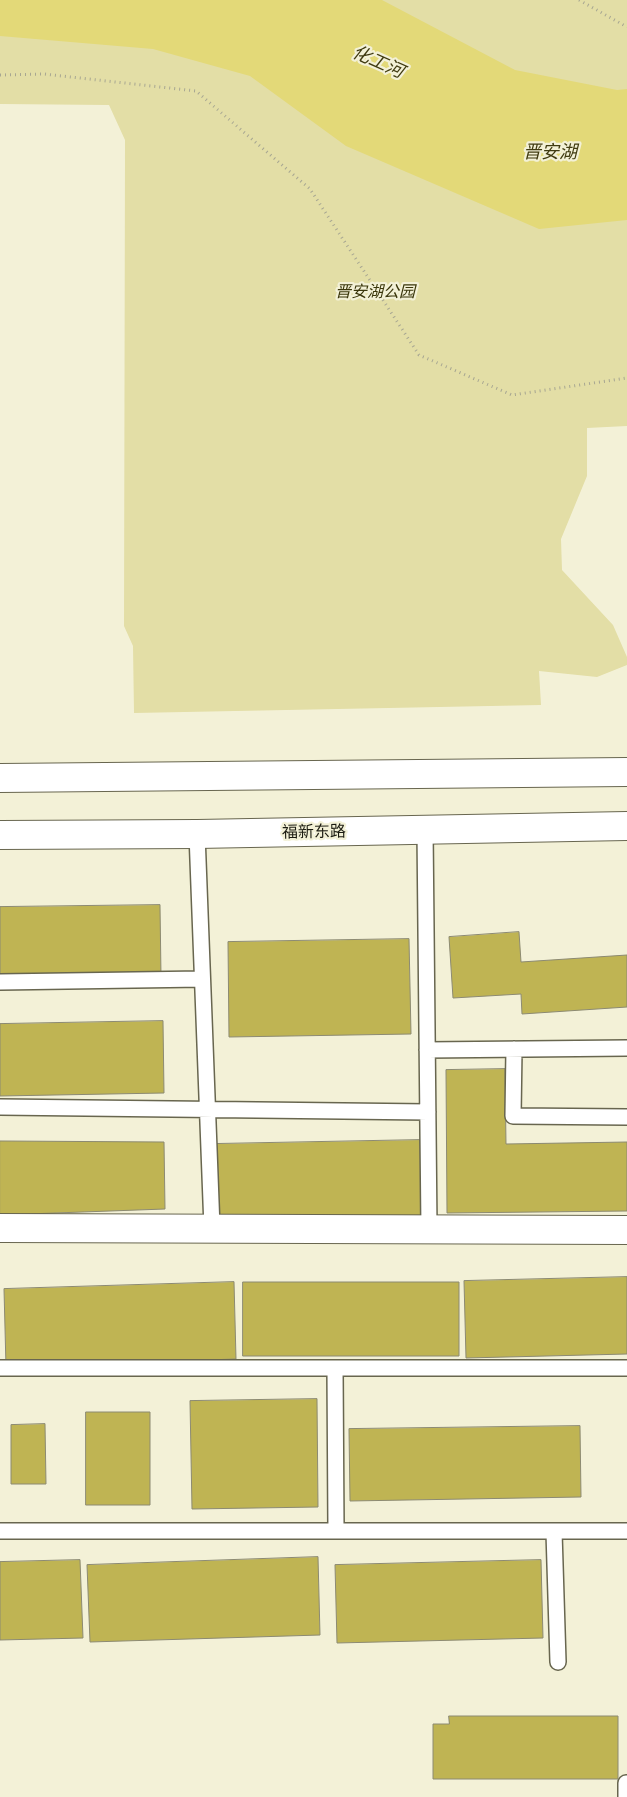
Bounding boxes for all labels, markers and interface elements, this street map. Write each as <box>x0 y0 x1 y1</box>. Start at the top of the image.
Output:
water label: 化工河 <box>349 41 407 83</box>
water label: 晋安湖 <box>523 141 577 163</box>
park label: 晋安湖公园 <box>335 282 415 302</box>
street label: 福新东路 <box>282 822 346 842</box>

